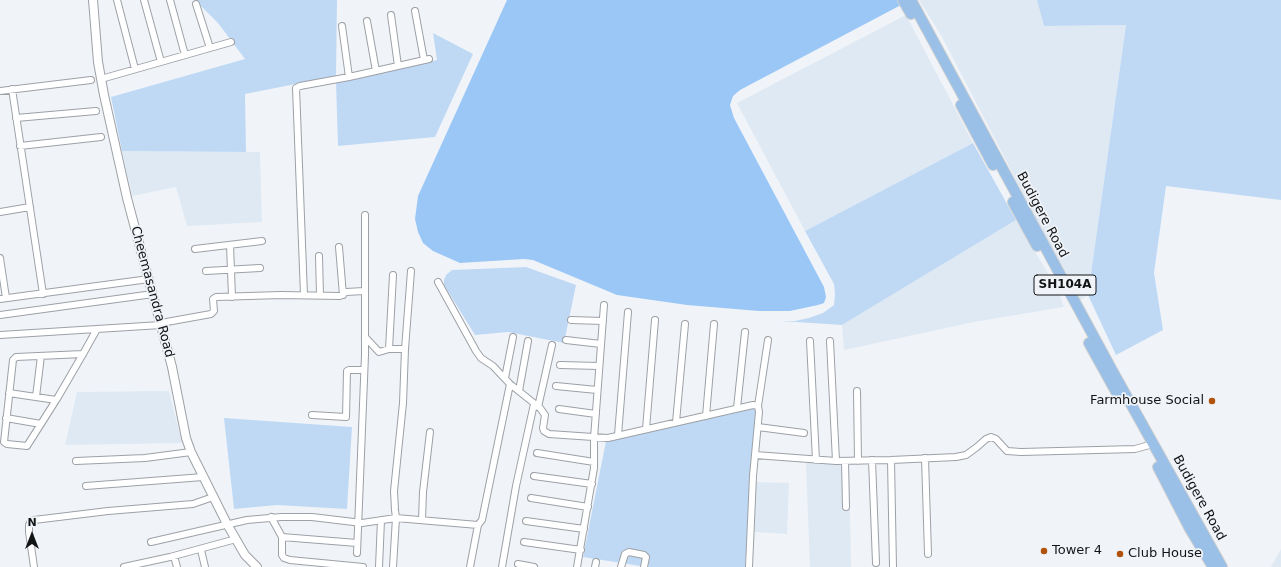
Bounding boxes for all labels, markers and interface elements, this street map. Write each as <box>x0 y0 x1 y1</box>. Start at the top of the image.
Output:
street label: Budigere Road <box>1013 169 1071 261</box>
street label: Cheemasandra Road <box>127 225 177 359</box>
road number: SH104A <box>1034 275 1096 295</box>
place label: Farmhouse Social <box>1090 393 1204 409</box>
marker: Farmhouse Social <box>1207 396 1217 406</box>
street label: Budigere Road <box>1169 453 1229 543</box>
north arrow <box>12 515 52 555</box>
text: N <box>27 516 37 529</box>
place label: Tower 4 <box>1052 543 1102 559</box>
marker: Tower 4 <box>1039 546 1049 556</box>
place label: Club House <box>1128 546 1202 562</box>
marker: Club House <box>1115 549 1125 559</box>

